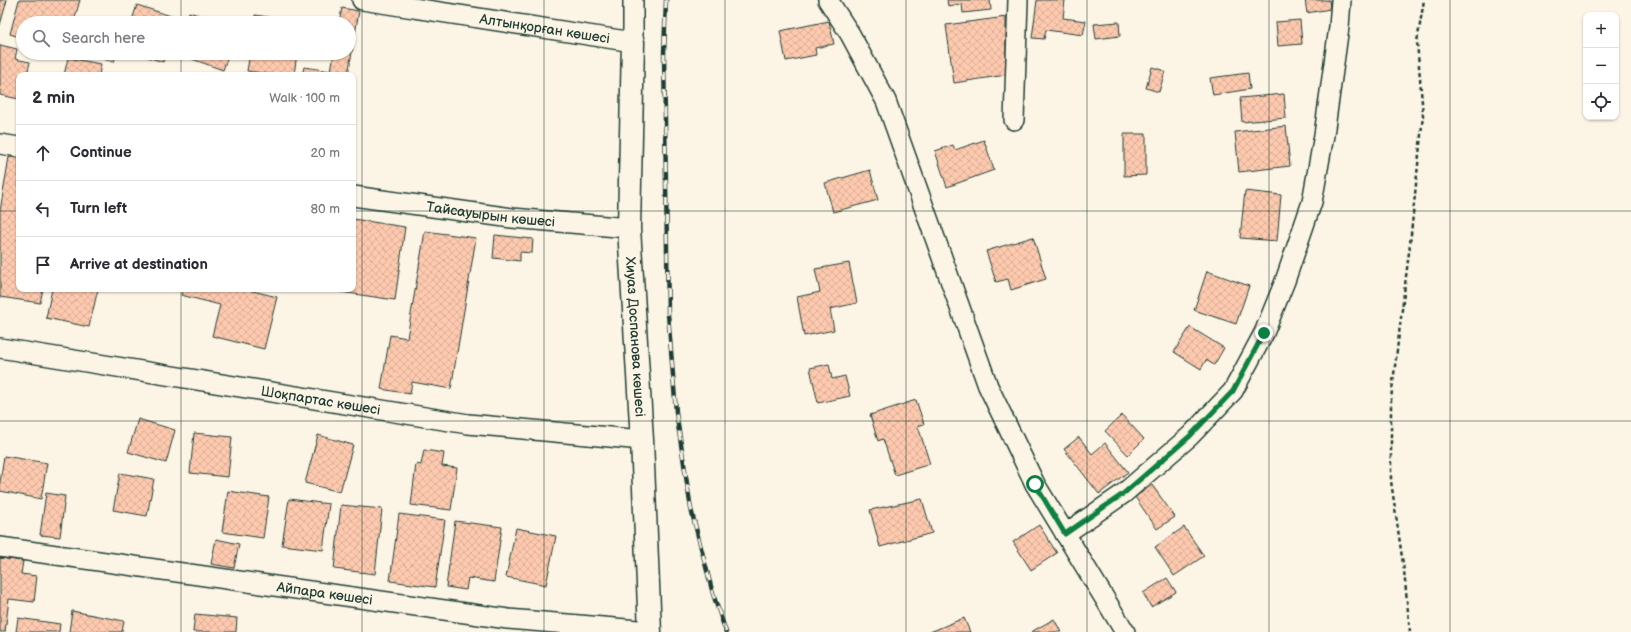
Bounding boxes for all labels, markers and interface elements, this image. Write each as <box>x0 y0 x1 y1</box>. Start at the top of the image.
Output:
street label: Алтынқорған көшесі <box>477 10 611 47</box>
map controls <box>1583 12 1619 120</box>
button: + <box>1583 12 1619 48</box>
search box <box>16 16 356 60</box>
icon: search <box>30 27 52 49</box>
text: Search here <box>62 29 145 48</box>
button: − <box>1583 48 1619 84</box>
button: locate <box>1583 84 1619 120</box>
text: 2 min <box>32 88 75 108</box>
text: Walk · 100 m <box>269 90 340 106</box>
icon: ahead <box>32 142 54 164</box>
text: Continue <box>70 143 132 162</box>
text: 20 m <box>310 145 340 161</box>
icon: left <box>32 198 54 220</box>
street label: Тайсауырын көшесі <box>425 198 556 230</box>
text: Turn left <box>70 199 127 218</box>
text: 80 m <box>311 201 340 217</box>
icon: arrive <box>32 254 54 276</box>
text: Arrive at destination <box>70 255 208 274</box>
street label: Хиуаз Доспанова көшесі <box>622 256 649 417</box>
route end <box>1255 324 1273 342</box>
street label: Шоқпартас көшесі <box>260 382 382 418</box>
route start <box>1026 475 1044 493</box>
street label: Айпара көшесі <box>275 578 374 608</box>

